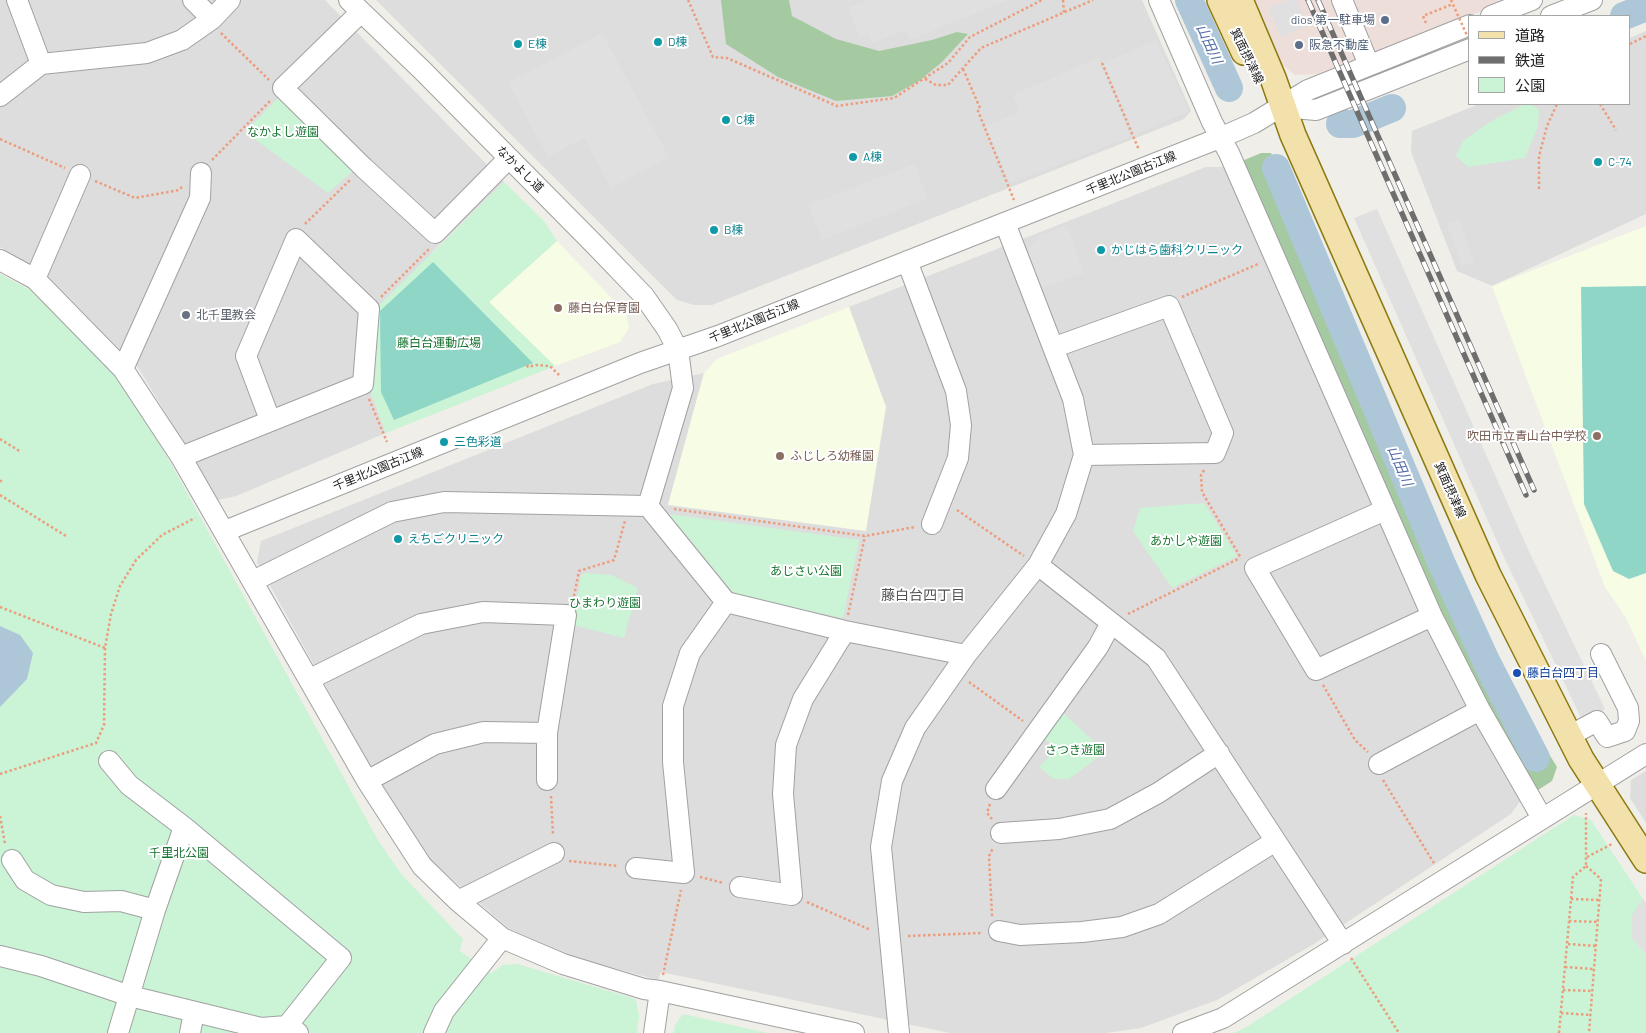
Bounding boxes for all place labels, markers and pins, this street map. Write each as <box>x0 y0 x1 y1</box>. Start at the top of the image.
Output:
place label: dios 第一駐車場 <box>1291 13 1375 27</box>
marker: dios 第一駐車場 <box>1379 14 1391 26</box>
place label: D棟 <box>668 35 687 49</box>
marker: D棟 <box>652 36 664 48</box>
place label: E棟 <box>528 37 547 51</box>
marker: E棟 <box>512 38 524 50</box>
place label: 阪急不動産 <box>1309 38 1369 52</box>
marker: 阪急不動産 <box>1293 39 1305 51</box>
place label: C棟 <box>736 113 755 127</box>
marker: C棟 <box>720 114 732 126</box>
place label: A棟 <box>863 150 882 164</box>
marker: A棟 <box>847 151 859 163</box>
place label: C-74 <box>1608 155 1632 169</box>
marker: C-74 <box>1592 156 1604 168</box>
place label: B棟 <box>724 223 744 237</box>
marker: B棟 <box>708 224 720 236</box>
place label: かじはら歯科クリニック <box>1111 243 1243 257</box>
marker: かじはら歯科クリニック <box>1095 244 1107 256</box>
place label: 藤白台保育園 <box>568 301 640 315</box>
marker: 藤白台保育園 <box>552 302 564 314</box>
place label: 北千里教会 <box>196 308 256 322</box>
marker: 北千里教会 <box>180 309 192 321</box>
place label: 吹田市立青山台中学校 <box>1467 429 1587 443</box>
marker: 吹田市立青山台中学校 <box>1591 430 1603 442</box>
place label: 三色彩道 <box>454 435 502 449</box>
marker: 三色彩道 <box>438 436 450 448</box>
place label: ふじしろ幼稚園 <box>790 449 874 463</box>
marker: ふじしろ幼稚園 <box>774 450 786 462</box>
place label: えちごクリニック <box>408 532 504 546</box>
marker: えちごクリニック <box>392 533 404 545</box>
place label: 藤白台四丁目 <box>1527 666 1599 680</box>
marker: 藤白台四丁目 <box>1511 667 1523 679</box>

